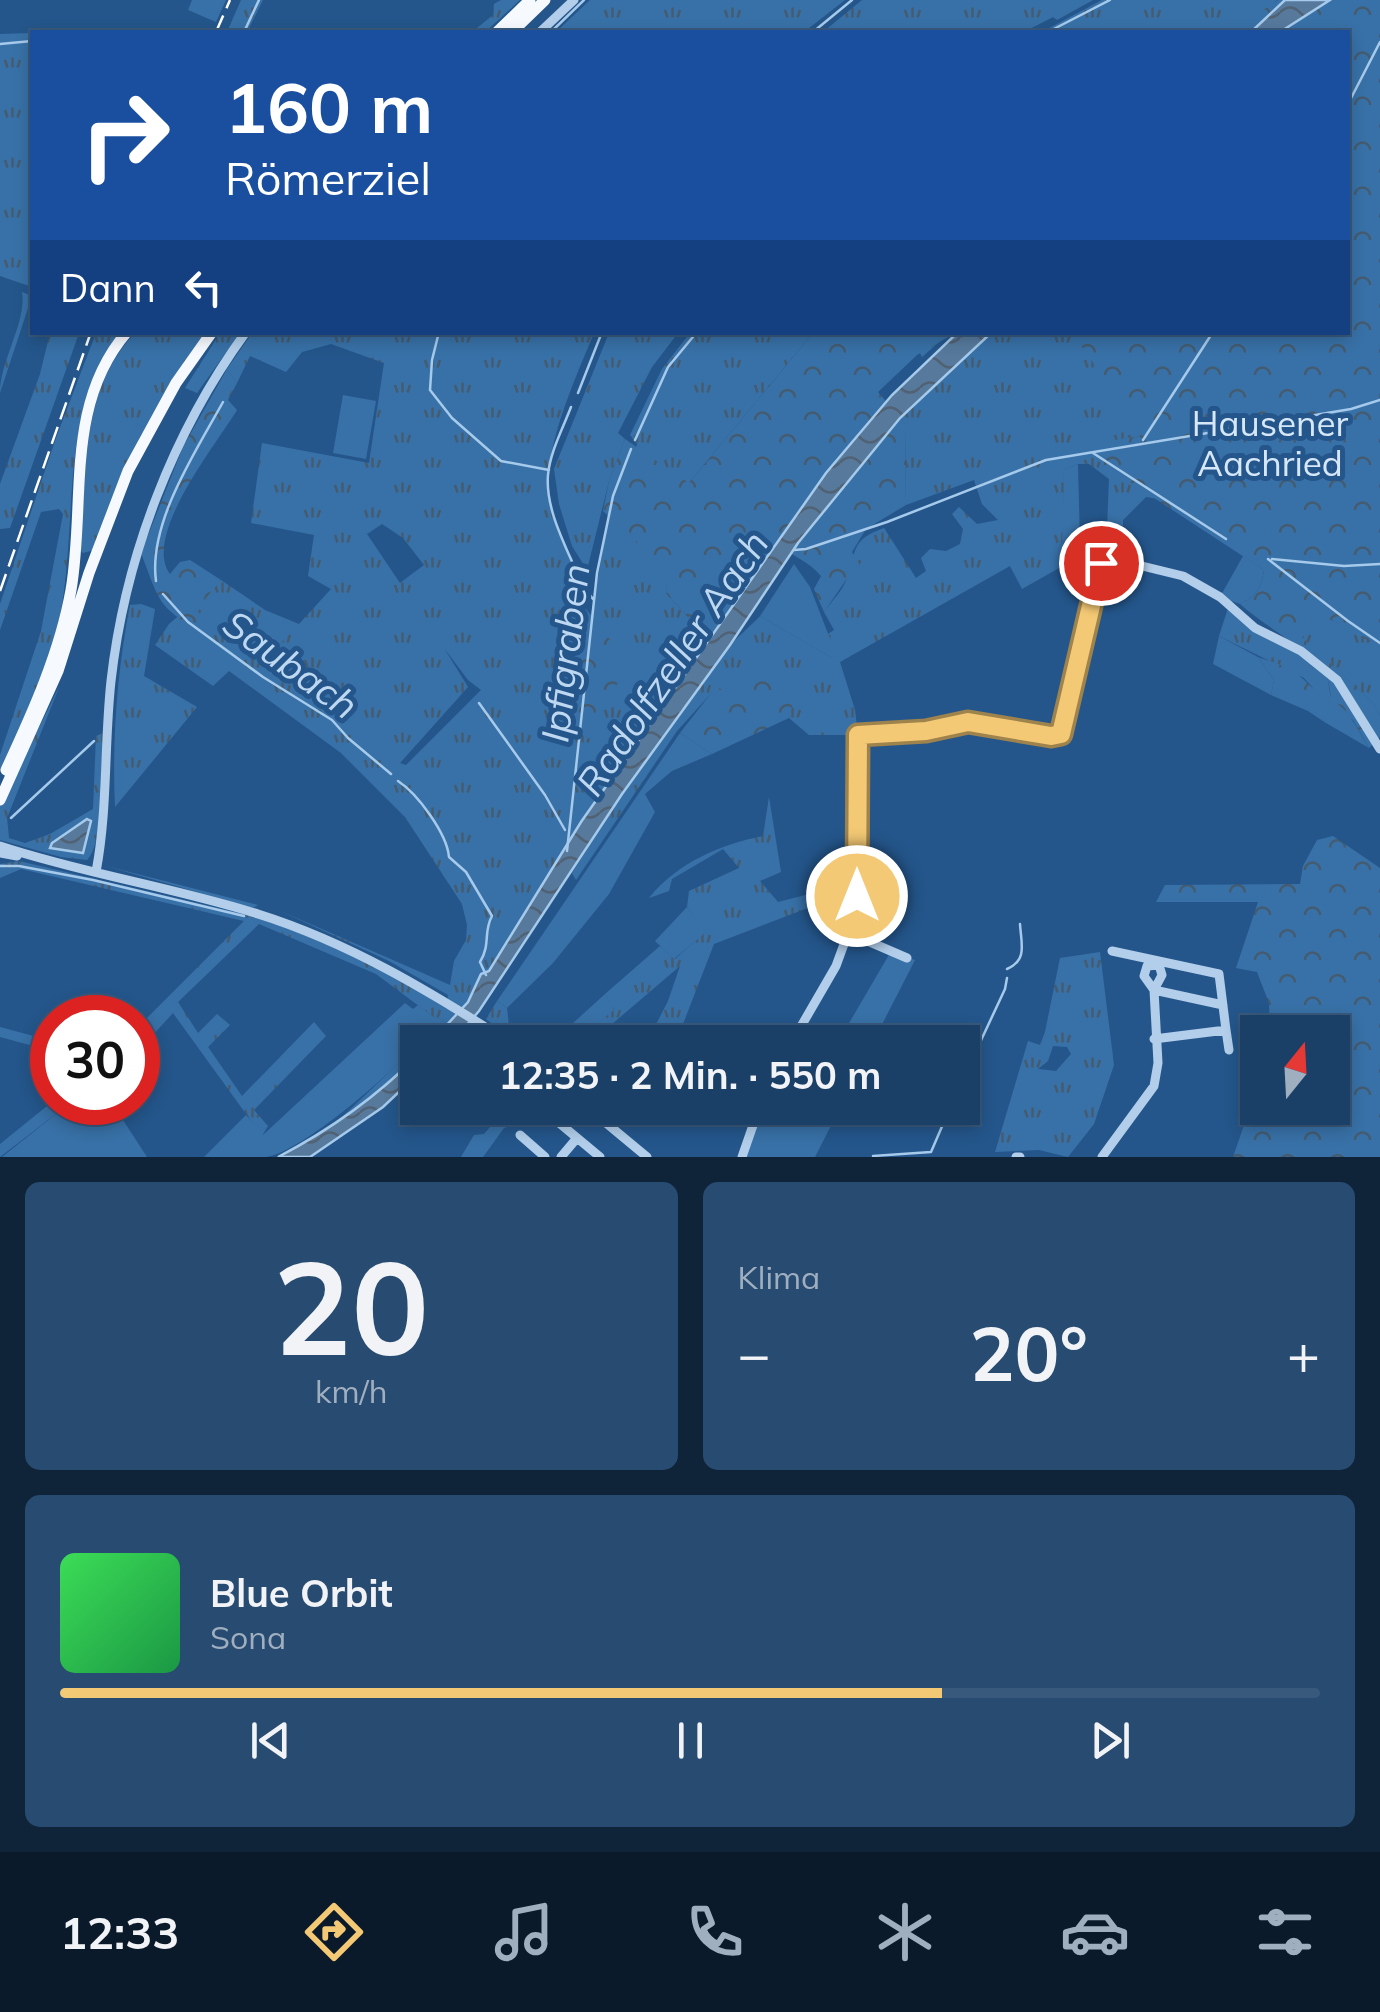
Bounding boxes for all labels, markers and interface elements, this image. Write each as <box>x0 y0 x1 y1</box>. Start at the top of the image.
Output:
text: 160 m <box>225 63 433 151</box>
icon: right <box>60 70 190 200</box>
text: Römerziel <box>225 150 431 206</box>
icon: left <box>176 260 231 315</box>
text: Dann <box>60 264 156 312</box>
park label: Hausener Aachried <box>1192 401 1349 485</box>
water label: Radolfzeller Aach <box>566 521 778 805</box>
pin <box>1059 521 1144 606</box>
icon: arrive <box>1074 536 1129 591</box>
water label: Ipfigraben <box>530 561 600 745</box>
water label: Saubach <box>214 599 368 729</box>
position arrow <box>805 844 909 948</box>
speed limit sign: 30 <box>30 995 160 1125</box>
north arrow <box>1240 1015 1350 1125</box>
map controls <box>1240 1015 1350 1125</box>
text: 12:35 · 2 Min. · 550 m <box>499 1051 881 1099</box>
text: 20 <box>273 1224 429 1388</box>
text: Klima <box>738 1257 820 1297</box>
text: 20° <box>970 1306 1088 1400</box>
text: − <box>738 1319 771 1388</box>
text: + <box>1287 1319 1320 1388</box>
text: km/h <box>315 1371 387 1411</box>
text: Blue Orbit <box>210 1569 393 1617</box>
text: Sona <box>210 1617 286 1657</box>
icon: previous <box>243 1713 298 1768</box>
icon: pause <box>663 1713 718 1768</box>
icon: next <box>1083 1713 1138 1768</box>
icon: directions <box>299 1897 369 1967</box>
icon: music <box>489 1897 559 1967</box>
icon: phone <box>680 1897 750 1967</box>
icon: climate <box>870 1897 940 1967</box>
icon: car <box>1060 1897 1130 1967</box>
icon: filters <box>1250 1897 1320 1967</box>
text: 12:33 <box>60 1904 179 1960</box>

